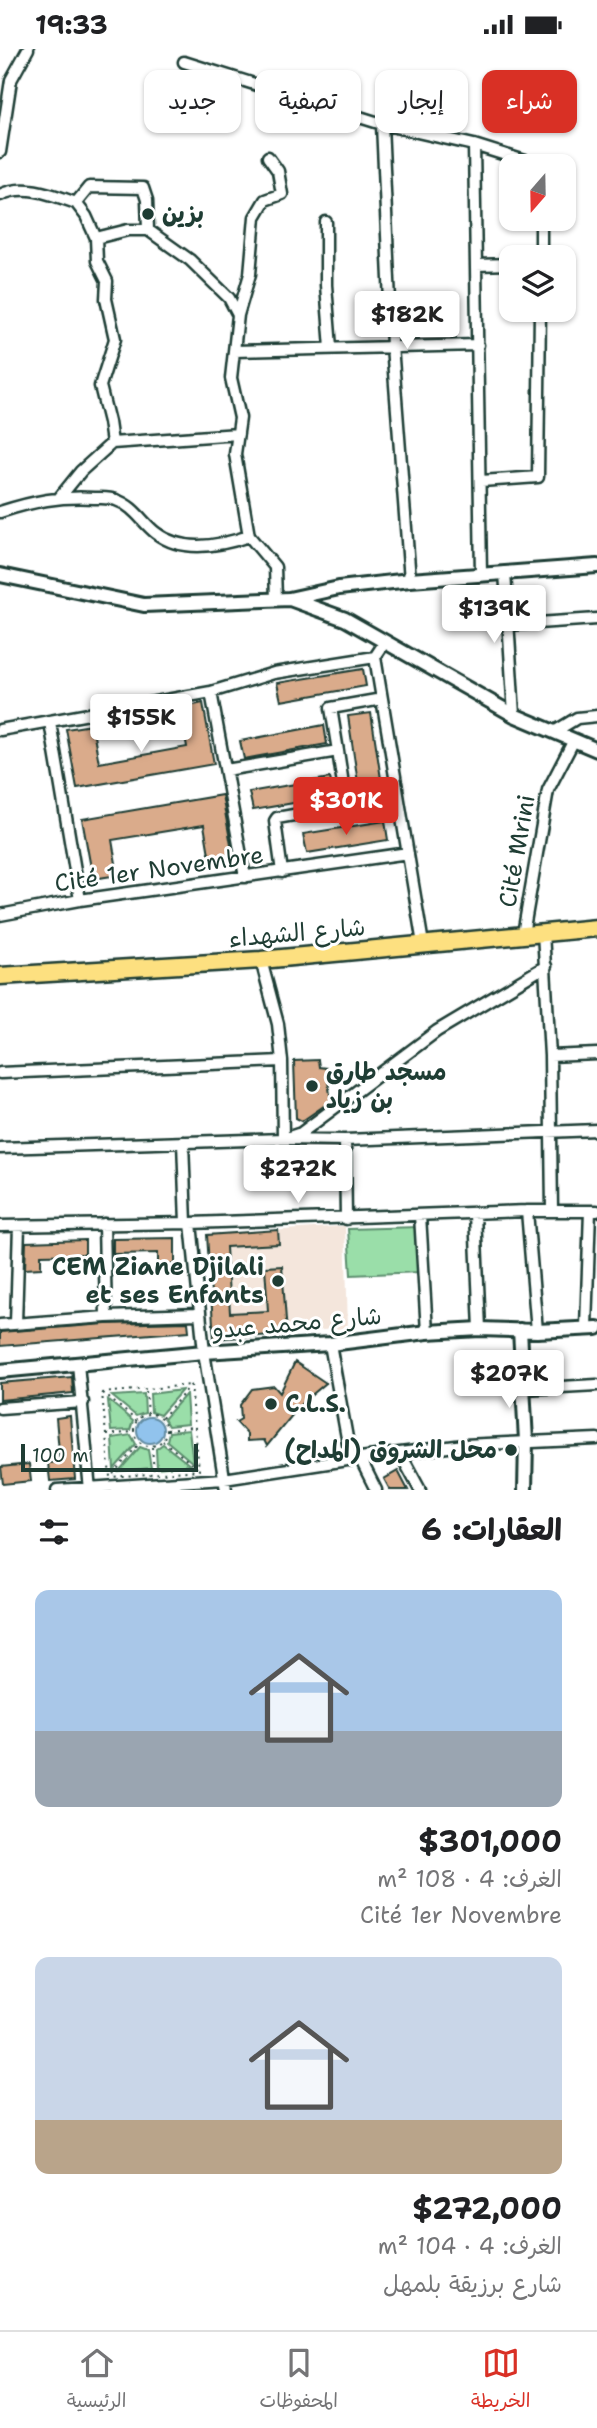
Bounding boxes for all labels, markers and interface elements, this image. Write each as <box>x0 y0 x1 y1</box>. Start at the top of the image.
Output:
text: 19:33 <box>35 7 108 42</box>
chip: جديد <box>144 70 241 133</box>
chip: تصفية <box>255 70 361 133</box>
chip: إيجار <box>375 70 468 133</box>
chip: شراء <box>482 70 577 133</box>
north arrow <box>499 154 576 231</box>
map controls <box>499 154 576 322</box>
place label: بزين <box>162 198 204 230</box>
marker: بزين <box>140 206 156 222</box>
button: layers <box>499 245 576 322</box>
pin: $182K <box>358 292 456 351</box>
text: $182K <box>371 299 443 329</box>
pin: $139K <box>445 585 543 645</box>
text: $139K <box>458 593 530 623</box>
pin: $155K <box>92 695 190 754</box>
text: $155K <box>106 702 176 732</box>
pin: $301K <box>297 777 395 837</box>
text: $301K <box>309 785 383 815</box>
street label: Cité Mrini <box>491 792 543 910</box>
street label: Cité 1er Novembre <box>52 838 266 900</box>
street label: شارع الشهداء <box>227 911 367 956</box>
place label: مسجد طارق بن زياد <box>326 1056 447 1116</box>
marker: مسجد طارق بن زياد <box>304 1078 320 1094</box>
pin: $272K <box>249 1145 347 1205</box>
text: $272K <box>260 1153 336 1183</box>
place label: CEM Ziane Djilali et ses Enfants <box>52 1251 264 1311</box>
marker: CEM Ziane Djilali et ses Enfants <box>270 1273 286 1289</box>
street label: شارع محمد عبدو <box>210 1300 383 1347</box>
pin: $207K <box>460 1351 558 1410</box>
text: $207K <box>470 1358 548 1388</box>
place label: C.L.S. <box>285 1388 346 1420</box>
marker: C.L.S. <box>263 1396 279 1412</box>
place label: محل الشروق (المداح) <box>284 1434 497 1466</box>
scale bar <box>21 1441 198 1473</box>
marker: محل الشروق (المداح) <box>503 1442 519 1458</box>
text: 100 m <box>32 1443 89 1468</box>
text: العقارات: 6 <box>421 1509 562 1550</box>
icon: filters <box>35 1513 73 1551</box>
icon: home <box>236 1635 362 1761</box>
text: $301,000 <box>418 1821 562 1862</box>
text: الغرف: 4 · 108 m² <box>377 1864 562 1894</box>
text: Cité 1er Novembre <box>360 1900 562 1930</box>
icon: home <box>236 2002 362 2128</box>
text: $272,000 <box>412 2188 562 2229</box>
text: الغرف: 4 · 104 m² <box>378 2231 562 2261</box>
text: شارع برزيقة بلمهل <box>383 2269 562 2299</box>
tab: الرئيسية <box>67 2344 126 2417</box>
tab: المحفوظات <box>260 2344 338 2417</box>
tab: الخريطة <box>471 2344 530 2417</box>

